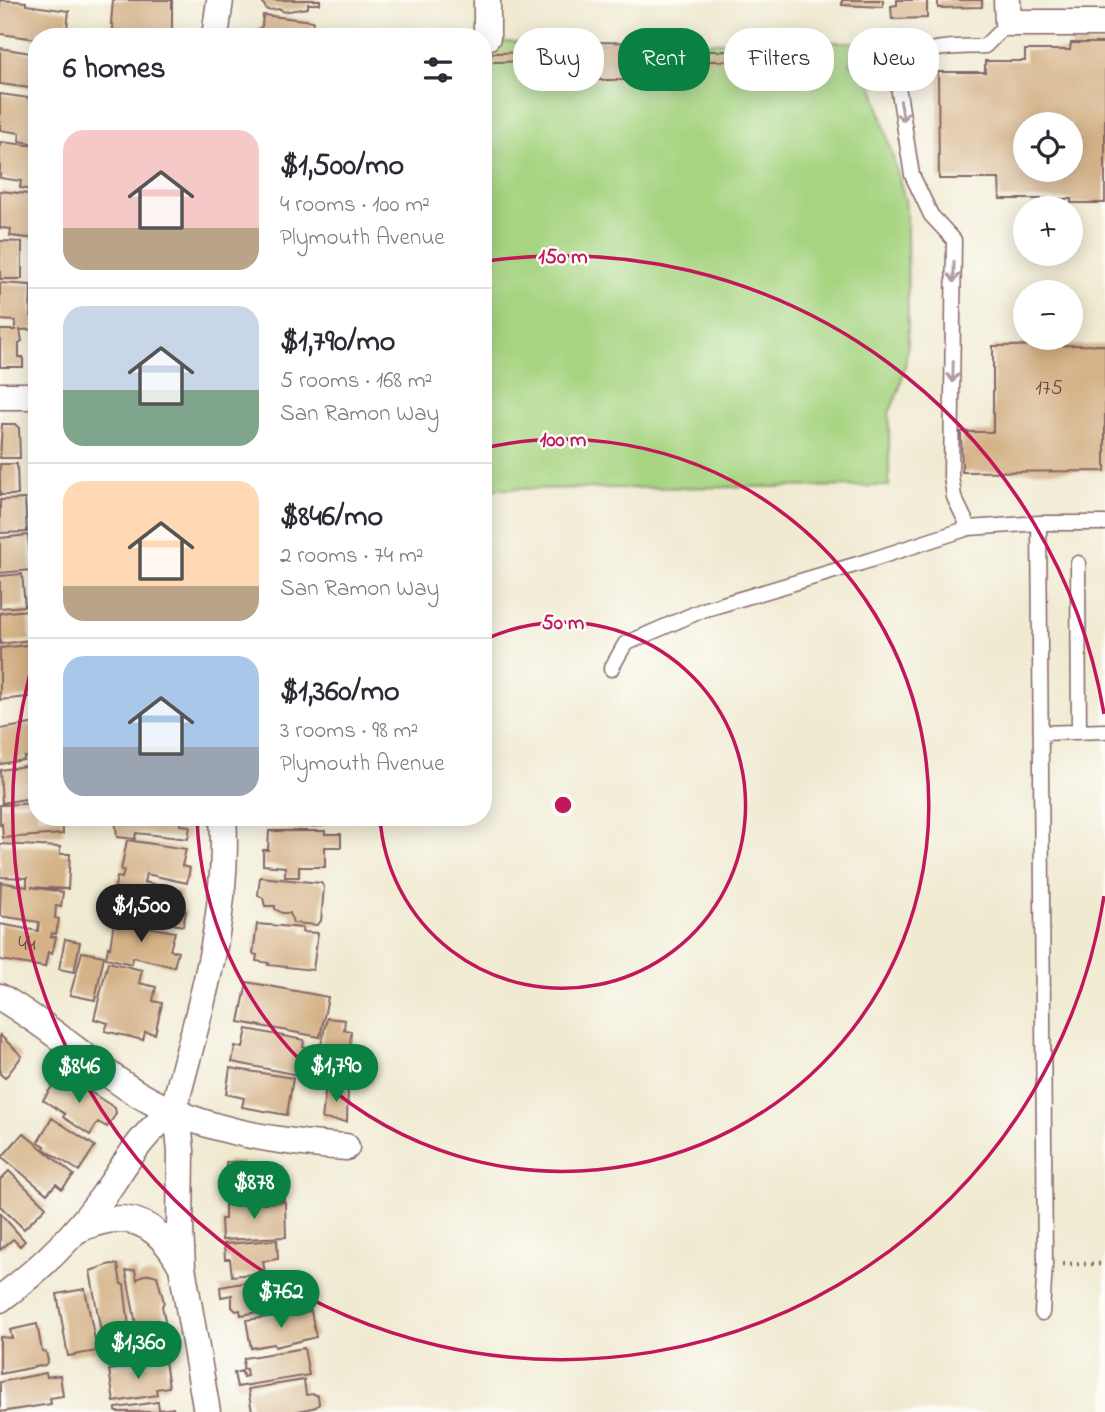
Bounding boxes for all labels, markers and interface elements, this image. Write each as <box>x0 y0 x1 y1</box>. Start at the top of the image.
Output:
chip: Buy <box>513 28 604 91</box>
chip: Rent <box>618 28 710 91</box>
chip: Filters <box>724 28 834 91</box>
chip: New <box>848 28 939 91</box>
text: 6 homes <box>63 48 166 92</box>
icon: filters <box>419 51 457 89</box>
one-way arrow <box>896 99 909 122</box>
map controls <box>1013 112 1083 350</box>
button: locate <box>1013 112 1083 182</box>
text: $1,500/mo <box>280 145 404 189</box>
icon: home <box>119 158 203 242</box>
text: 4 rooms · 100 m² <box>280 189 430 222</box>
button: + <box>1013 196 1083 266</box>
text: Plymouth Avenue <box>280 222 445 255</box>
text: 150 m <box>538 243 588 273</box>
one-way arrow <box>947 260 961 283</box>
button: − <box>1013 280 1083 350</box>
text: $1,790/mo <box>280 321 395 365</box>
icon: home <box>119 334 203 418</box>
one-way arrow <box>946 361 959 384</box>
text: 5 rooms · 168 m² <box>280 365 432 398</box>
house number: 175 <box>1035 374 1063 404</box>
text: San Ramon Way <box>280 398 439 431</box>
text: 100 m <box>540 426 586 456</box>
text: $846/mo <box>280 496 383 540</box>
icon: home <box>119 509 203 593</box>
text: 2 rooms · 74 m² <box>280 540 424 573</box>
text: San Ramon Way <box>280 573 439 606</box>
text: 50 m <box>542 609 584 639</box>
text: $1,360/mo <box>280 671 400 715</box>
icon: home <box>119 684 203 768</box>
text: 3 rooms · 98 m² <box>280 715 418 748</box>
text: Plymouth Avenue <box>280 748 445 781</box>
centre of rings <box>551 793 575 817</box>
pin: $1,500 <box>84 884 198 944</box>
text: $1,500 <box>112 890 170 923</box>
house number: 44 <box>18 930 36 960</box>
pin: $1,790 <box>279 1044 393 1104</box>
pin: $846 <box>38 1046 120 1105</box>
text: $1,790 <box>310 1050 362 1083</box>
text: $846 <box>58 1051 100 1084</box>
pin: $878 <box>213 1162 295 1221</box>
text: $878 <box>234 1167 274 1200</box>
pin: $762 <box>240 1270 322 1330</box>
text: $762 <box>259 1276 303 1309</box>
pin: $1,360 <box>81 1322 195 1381</box>
text: $1,360 <box>111 1327 165 1360</box>

